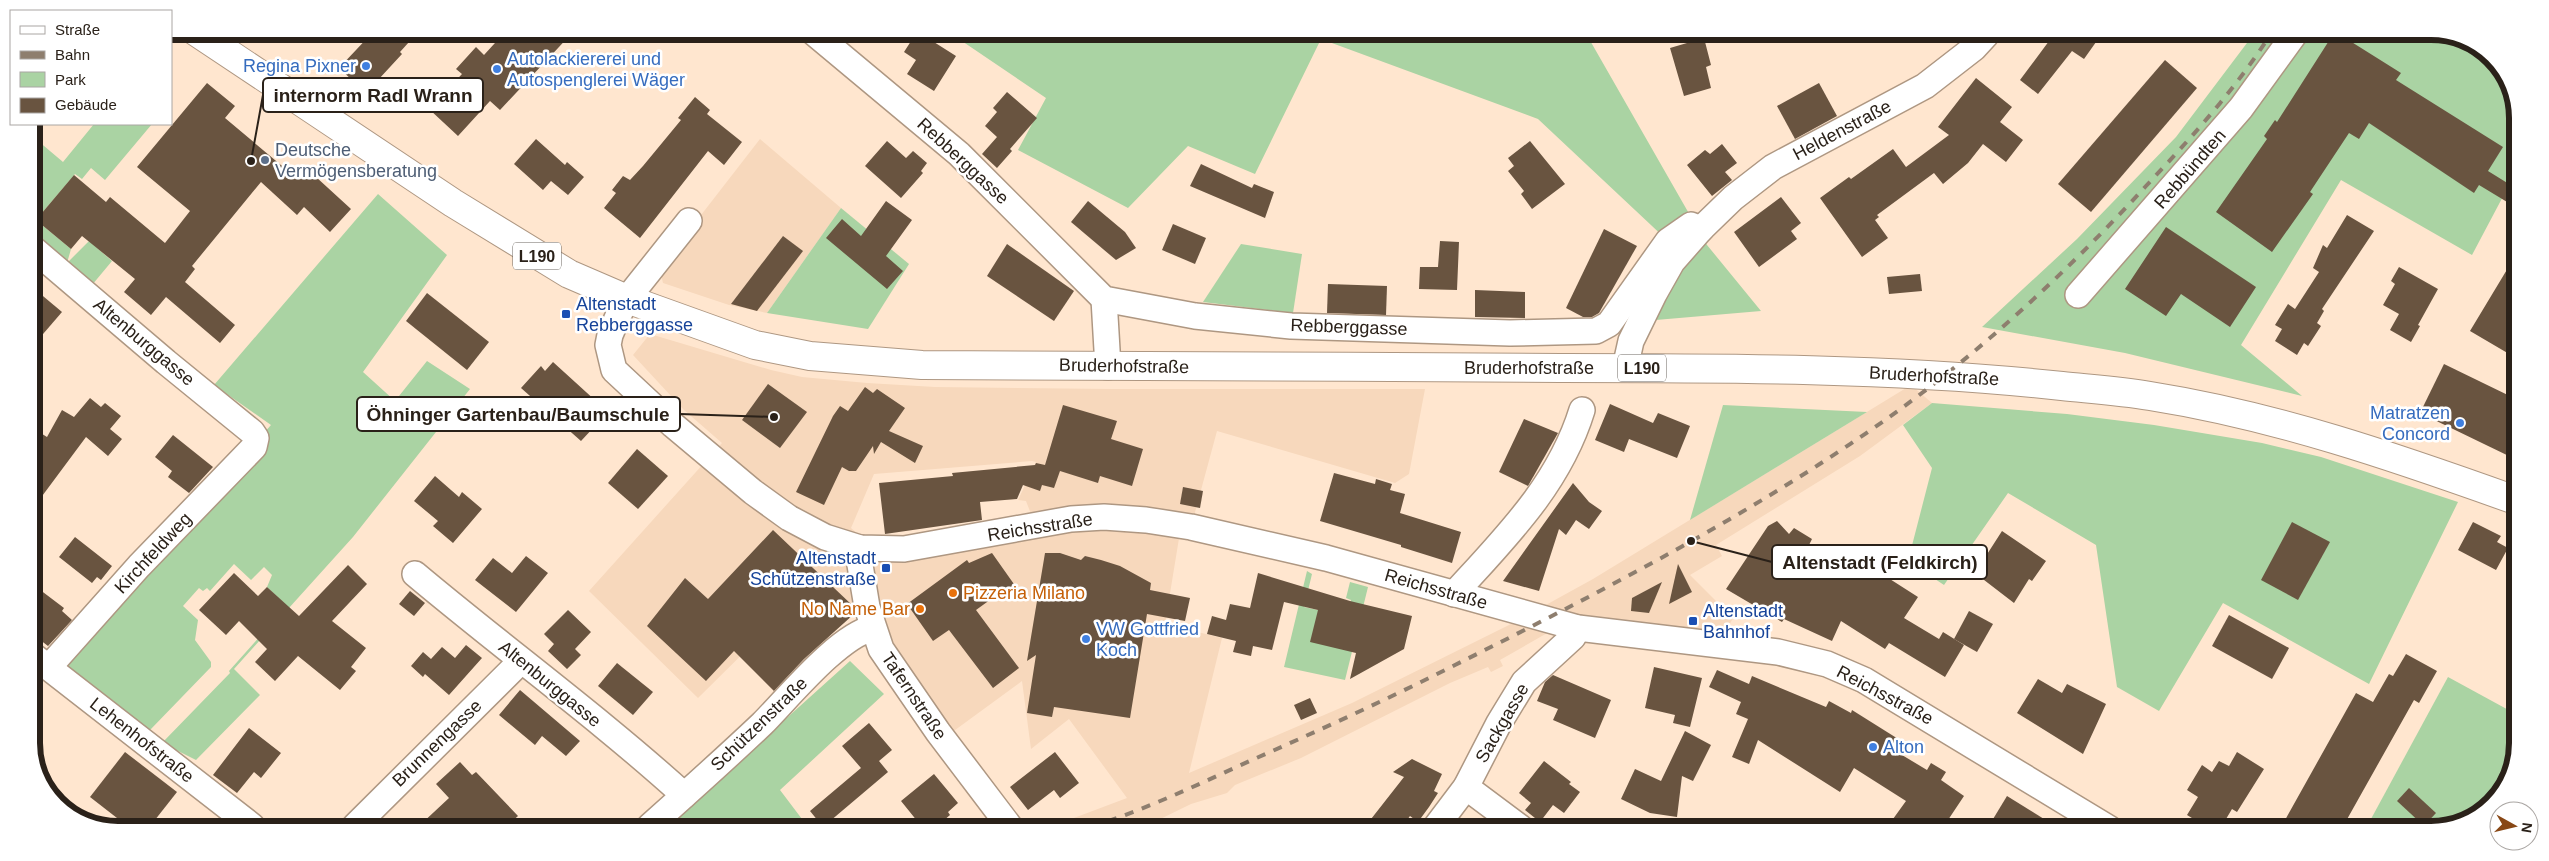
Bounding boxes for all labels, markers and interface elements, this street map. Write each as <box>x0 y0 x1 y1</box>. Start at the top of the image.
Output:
legend <box>10 10 172 125</box>
text: Straße <box>55 21 100 38</box>
text: Bahn <box>55 46 90 63</box>
place label: Autolackiererei und Autospenglerei Wäger <box>507 49 685 90</box>
place label: Regina Pixner <box>243 56 356 76</box>
marker: Regina Pixner <box>360 60 372 72</box>
marker: Autolackiererei und Autospenglerei Wäger <box>491 63 503 75</box>
text: Park <box>55 71 86 88</box>
callout: internorm Radl Wrann <box>263 78 483 112</box>
text: internorm Radl Wrann <box>273 85 473 106</box>
text: Gebäude <box>55 96 117 113</box>
street label: Heldenstraße <box>1790 96 1894 164</box>
street label: Rebberggasse <box>913 114 1013 208</box>
street label: Rebbündten <box>2150 125 2230 213</box>
place label: Deutsche Vermögensberatung <box>275 140 437 181</box>
marker: Deutsche Vermögensberatung <box>259 154 271 166</box>
road number: L190 <box>513 242 561 270</box>
street label: Altenburggasse <box>90 294 198 390</box>
place label: Altenstadt Rebberggasse <box>576 294 693 335</box>
marker: Altenstadt Rebberggasse <box>560 308 572 320</box>
street label: Rebberggasse <box>1290 315 1408 339</box>
road number: L190 <box>1618 354 1666 382</box>
street label: Bruderhofstraße <box>1059 355 1189 377</box>
street label: Bruderhofstraße <box>1464 358 1594 378</box>
street label: Bruderhofstraße <box>1869 363 1999 389</box>
callout: Öhninger Gartenbau/Baumschule <box>357 397 680 431</box>
place label: Matratzen Concord <box>2370 403 2450 444</box>
text: Öhninger Gartenbau/Baumschule <box>367 404 670 425</box>
marker: Matratzen Concord <box>2454 417 2466 429</box>
street label: Kirchfeldweg <box>111 508 195 598</box>
street label: Reichsstraße <box>986 509 1094 545</box>
callout: Altenstadt (Feldkirch) <box>1772 545 1987 579</box>
place label: Altenstadt Schützenstraße <box>750 548 876 589</box>
text: Altenstadt (Feldkirch) <box>1782 552 1978 573</box>
marker: Altenstadt Schützenstraße <box>880 562 892 574</box>
street label: Reichsstraße <box>1382 565 1490 613</box>
place label: Pizzeria Milano <box>963 583 1085 603</box>
marker: Pizzeria Milano <box>947 587 959 599</box>
place label: No Name Bar <box>801 599 910 619</box>
place label: Altenstadt Bahnhof <box>1703 601 1783 642</box>
marker: No Name Bar <box>914 603 926 615</box>
marker: Altenstadt Bahnhof <box>1687 615 1699 627</box>
place label: VW Gottfried Koch <box>1096 619 1199 660</box>
marker: VW Gottfried Koch <box>1080 633 1092 645</box>
street label: Altenburggasse <box>495 637 605 731</box>
street label: Tafernstraße <box>877 649 951 743</box>
street label: Reichsstraße <box>1833 661 1937 729</box>
street label: Schützenstraße <box>707 673 811 775</box>
street label: Sackgasse <box>1471 680 1533 766</box>
street label: Lehenhofstraße <box>86 693 198 787</box>
street label: Brunnengasse <box>388 695 486 791</box>
place label: Alton <box>1883 737 1924 757</box>
marker: Alton <box>1867 741 1879 753</box>
north arrow <box>2489 801 2539 851</box>
text: N <box>2518 822 2536 834</box>

